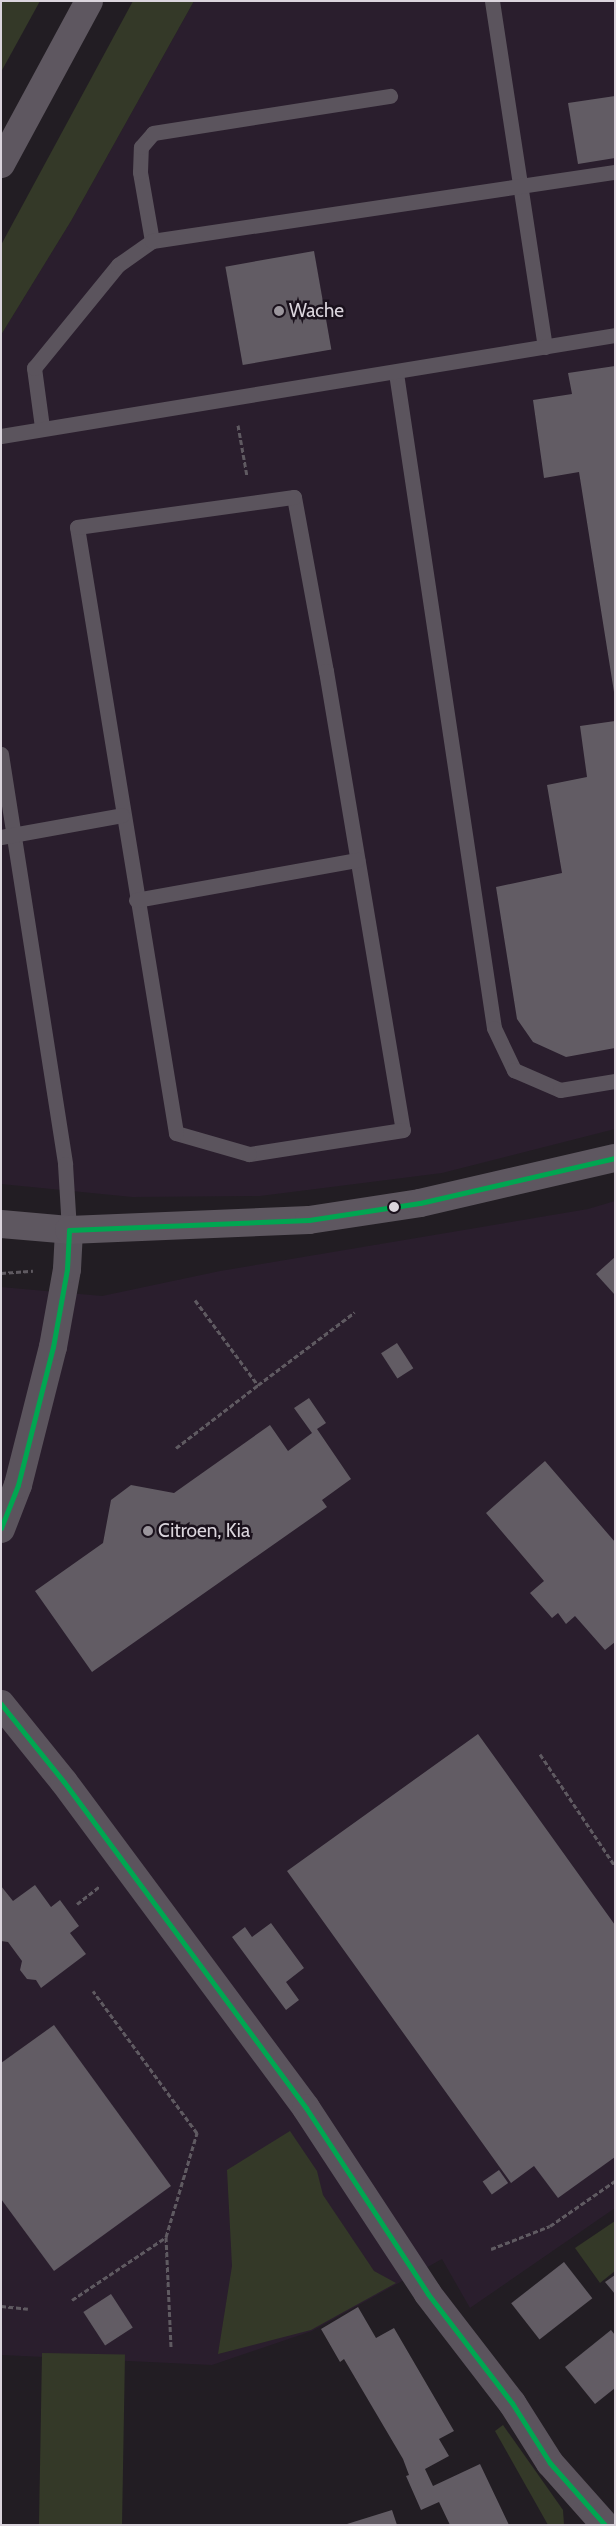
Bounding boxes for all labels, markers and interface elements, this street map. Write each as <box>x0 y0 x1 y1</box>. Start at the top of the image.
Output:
place label: Wache <box>289 300 344 322</box>
marker: Wache <box>273 305 285 317</box>
unlabelled marker <box>389 1202 399 1212</box>
place label: Citroen, Kia <box>158 1520 250 1542</box>
marker: Citroen, Kia <box>142 1525 154 1537</box>

